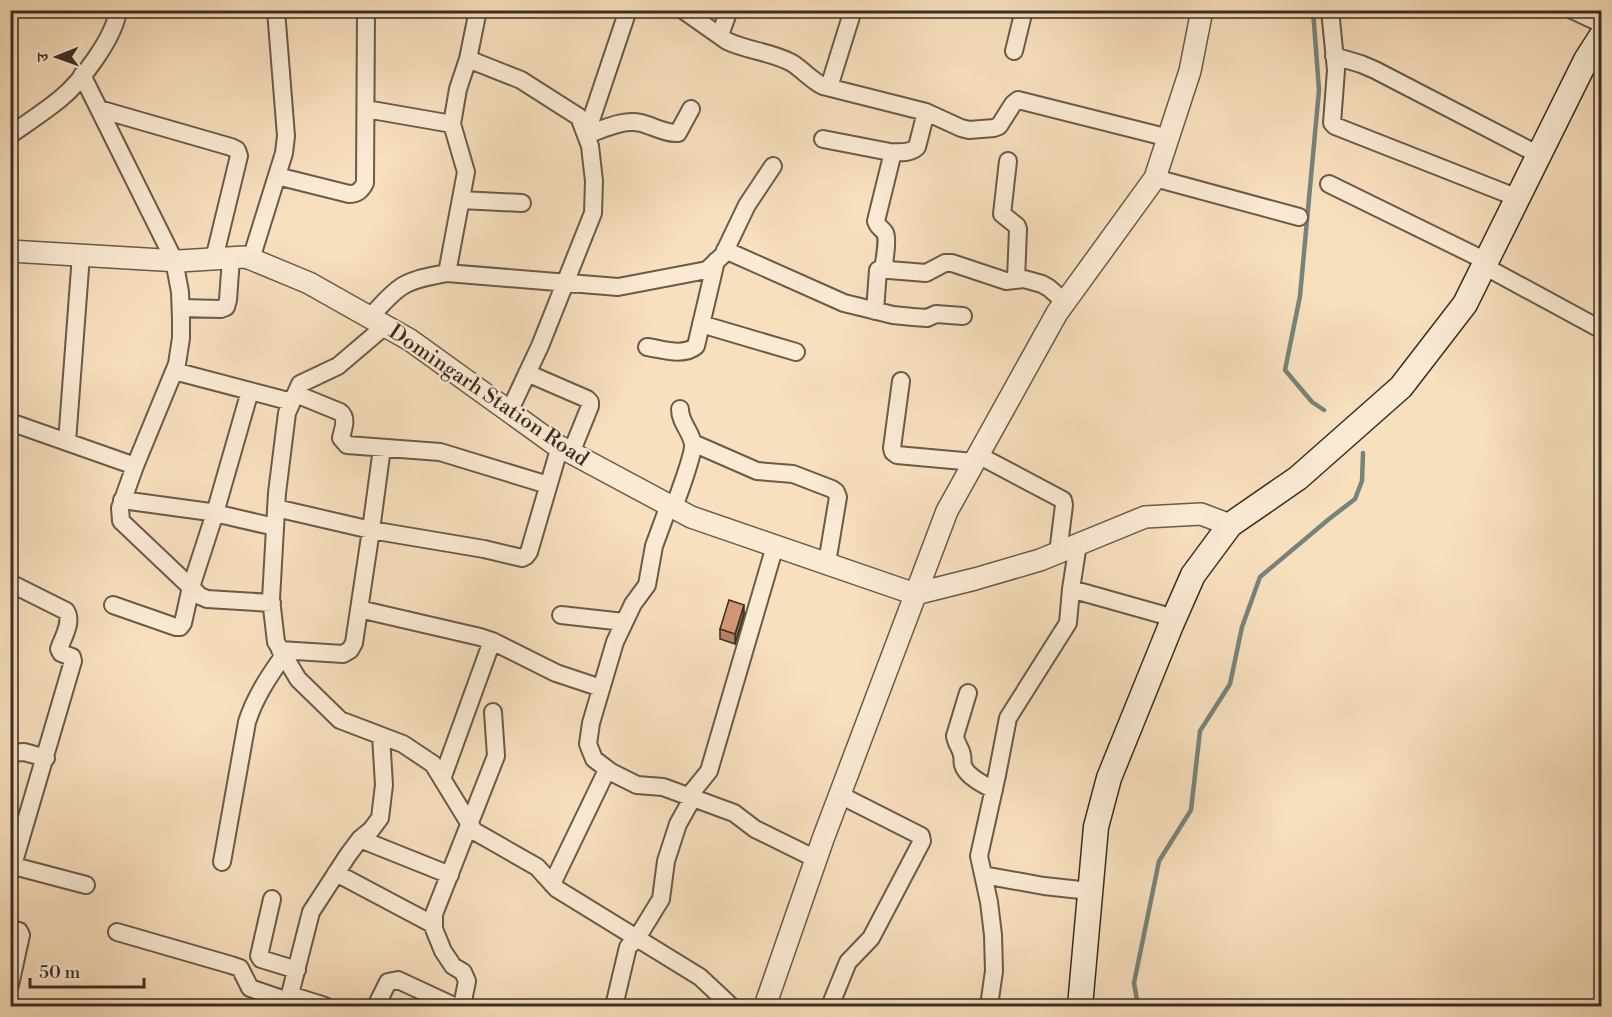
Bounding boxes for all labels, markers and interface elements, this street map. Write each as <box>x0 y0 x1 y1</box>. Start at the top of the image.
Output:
north arrow <box>27 27 87 87</box>
text: उ <box>33 51 53 62</box>
street label: Domingarh Station Road <box>384 319 593 472</box>
scale bar <box>30 951 144 989</box>
text: 50 m <box>39 961 81 984</box>

